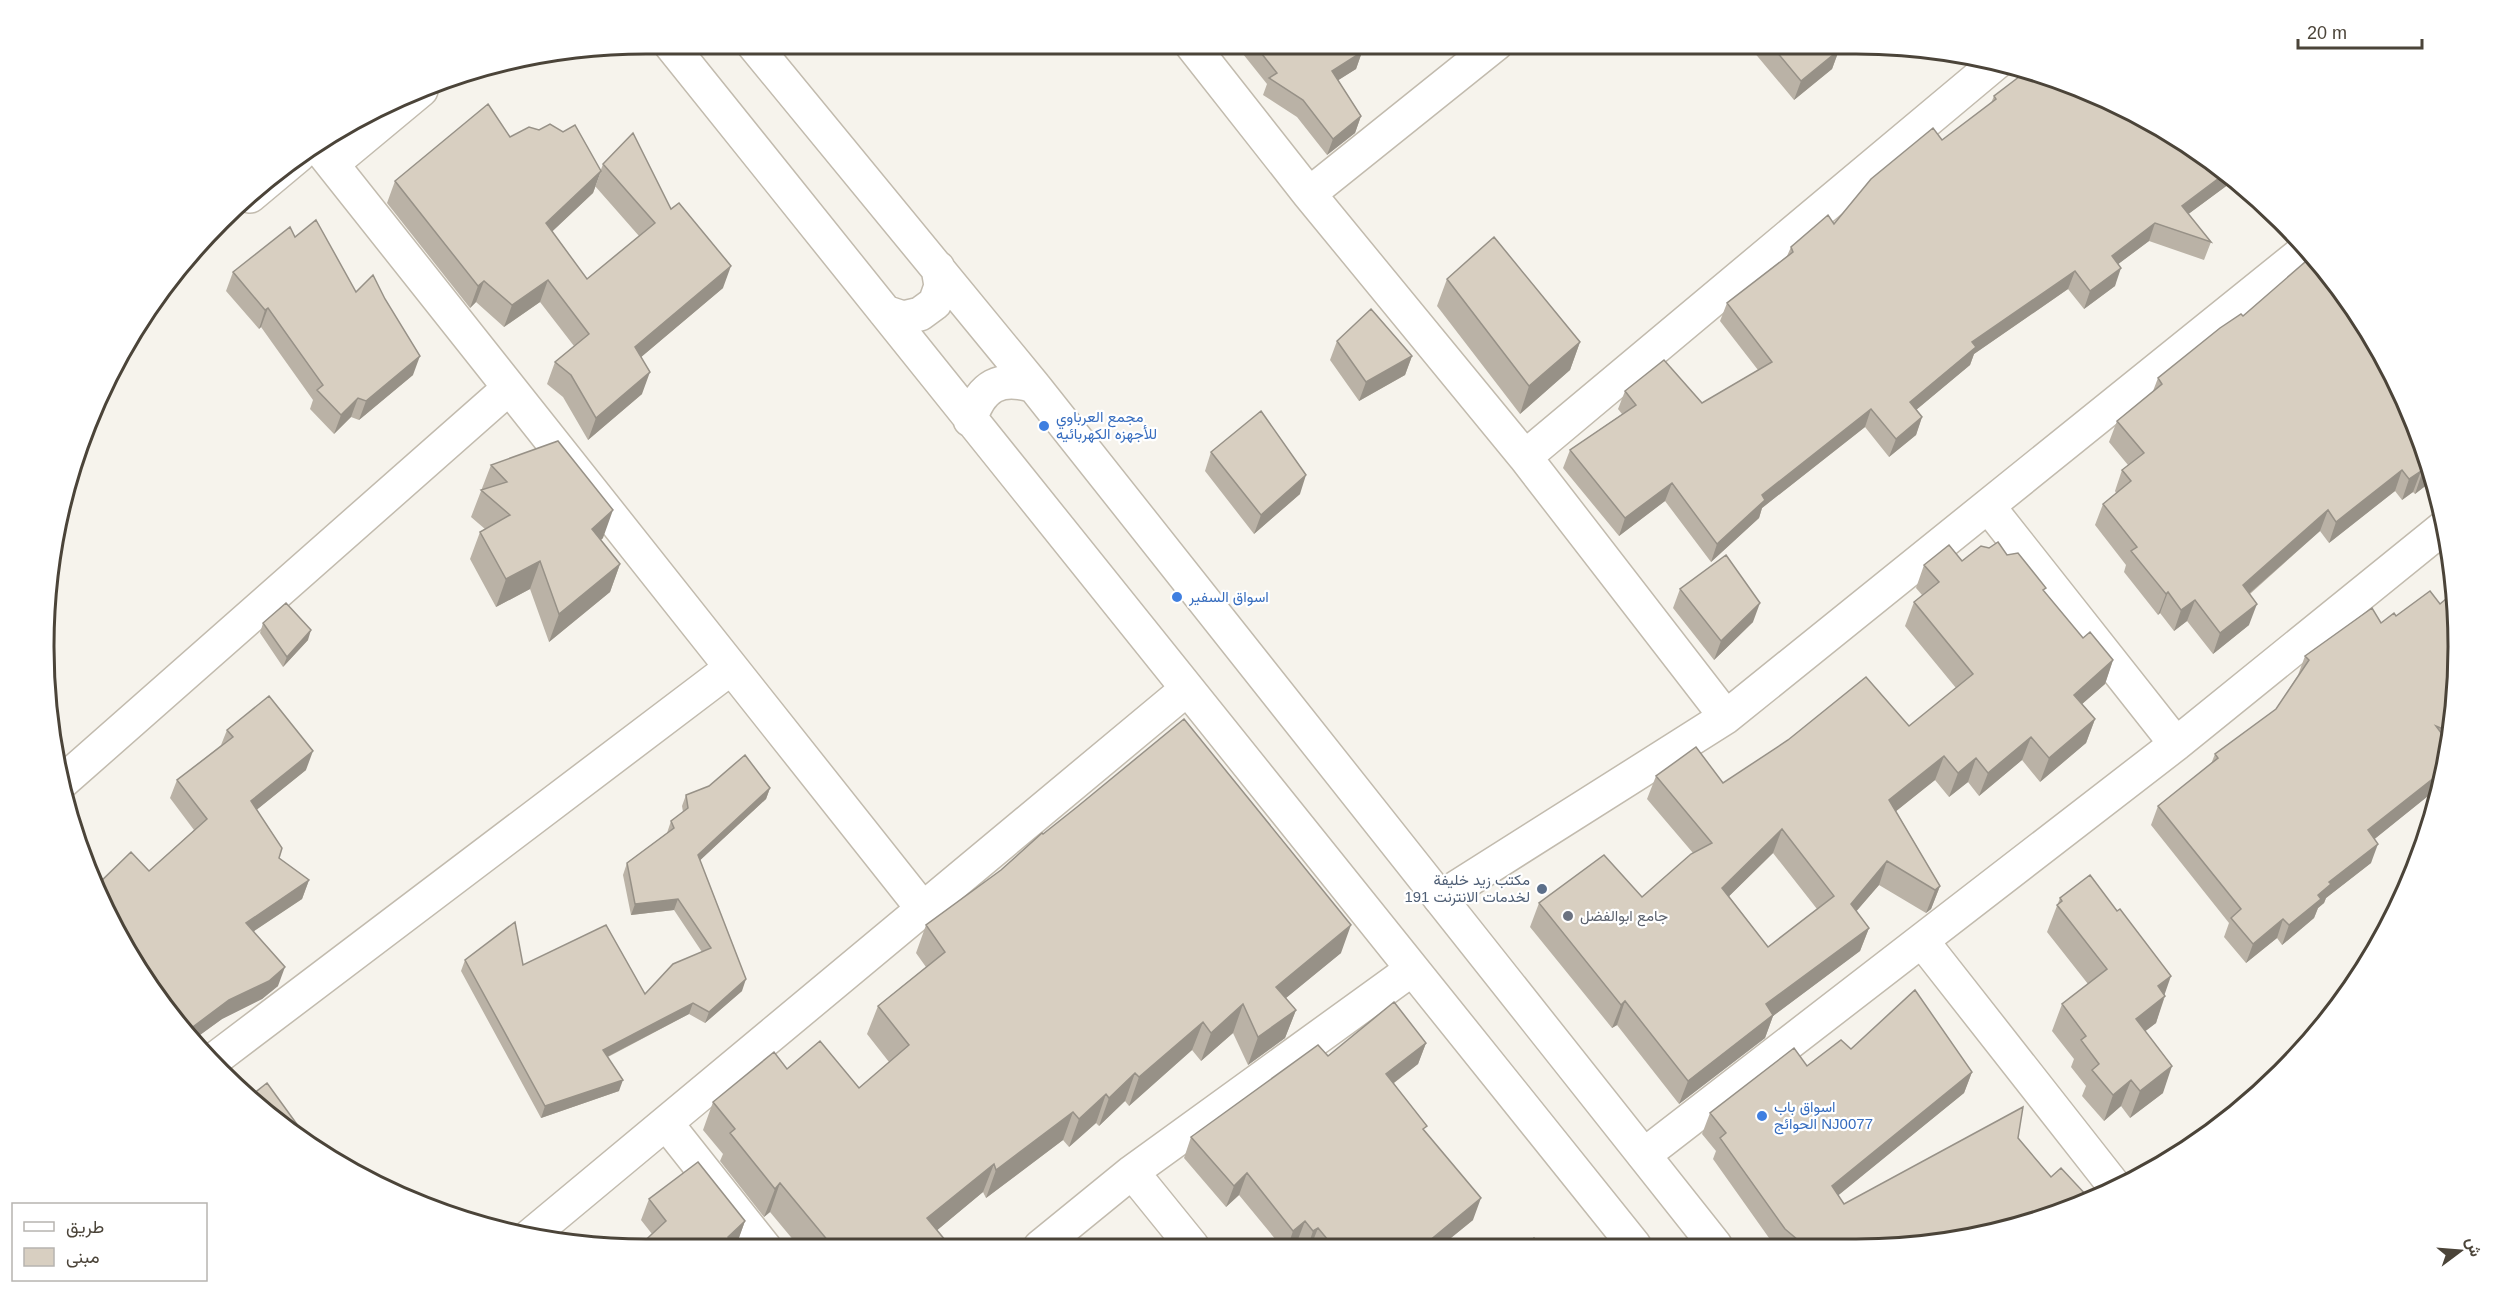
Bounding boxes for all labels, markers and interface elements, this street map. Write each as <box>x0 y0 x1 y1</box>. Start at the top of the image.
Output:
scale bar <box>2298 12 2422 50</box>
text: 20 m <box>2307 23 2347 43</box>
place label: مجمع العرباوي للأجهزه الكهربائيه <box>1056 408 1157 443</box>
marker: مجمع العرباوي للأجهزه الكهربائيه <box>1037 419 1051 433</box>
place label: اسواق السفير <box>1188 588 1269 606</box>
marker: اسواق السفير <box>1170 590 1184 604</box>
place label: مكتب زيد خليفة لخدمات الانترنت 191 <box>1404 871 1530 906</box>
marker: مكتب زيد خليفة لخدمات الانترنت 191 <box>1535 882 1549 896</box>
place label: جامع ابوالفضل <box>1580 907 1668 927</box>
marker: جامع ابوالفضل <box>1561 909 1575 923</box>
place label: اسواق باب الحوائج NJ0077 <box>1774 1098 1873 1135</box>
marker: اسواق باب الحوائج NJ0077 <box>1755 1109 1769 1123</box>
legend <box>12 1203 207 1281</box>
text: طريق <box>66 1217 104 1238</box>
north arrow <box>2430 1221 2490 1281</box>
text: ش <box>2462 1235 2485 1259</box>
text: مبنى <box>66 1247 100 1268</box>

